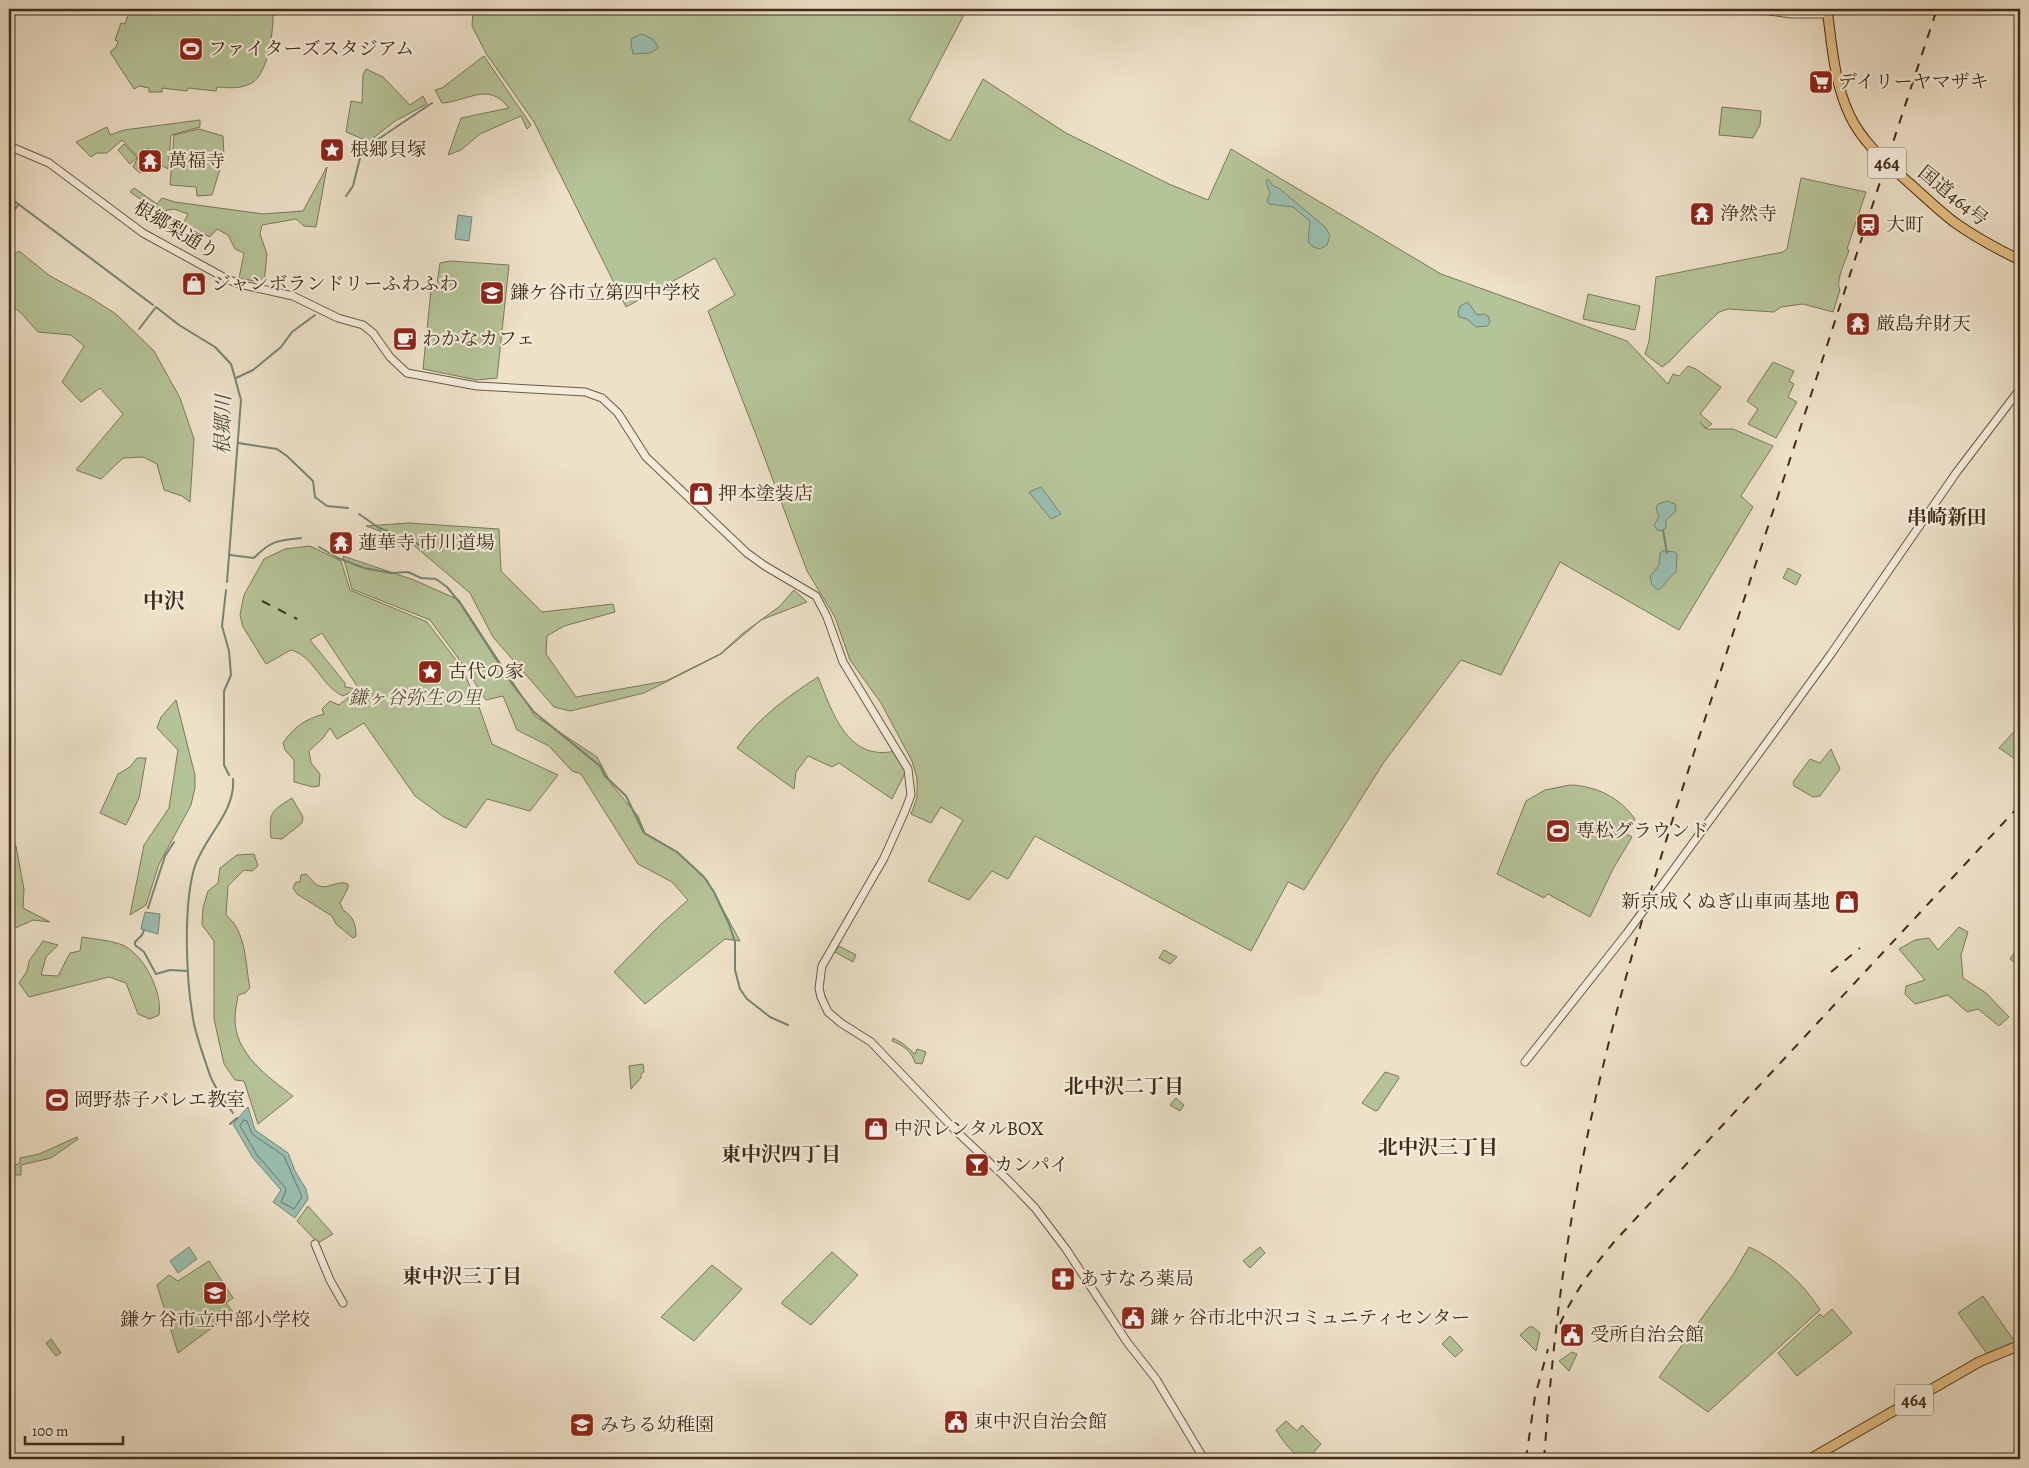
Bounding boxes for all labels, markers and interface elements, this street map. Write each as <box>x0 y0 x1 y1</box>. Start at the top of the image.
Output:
sports icon: ファイターズスタジアム <box>178 36 204 62</box>
place label: ファイターズスタジアム <box>208 36 414 62</box>
supermarket icon: デイリーヤマザキ <box>1808 69 1834 95</box>
place label: デイリーヤマザキ <box>1838 69 1989 95</box>
place icon: 根郷貝塚 <box>319 137 345 163</box>
place label: 根郷貝塚 <box>350 137 426 163</box>
temple icon: 萬福寺 <box>137 148 163 174</box>
place label: 萬福寺 <box>168 148 225 174</box>
road number: 464 <box>1868 148 1906 178</box>
street label: 国道464号 <box>1913 160 1993 232</box>
street label: 根郷梨通り <box>129 194 223 266</box>
temple icon: 浄然寺 <box>1689 201 1715 227</box>
place label: 浄然寺 <box>1720 201 1777 227</box>
station icon: 大町 <box>1855 212 1881 238</box>
place label: 大町 <box>1886 212 1924 238</box>
shop icon: ジャンボランドリーふわふわ <box>181 271 207 297</box>
place label: ジャンボランドリーふわふわ <box>212 271 458 297</box>
school or university icon: 鎌ケ谷市立第四中学校 <box>479 280 505 306</box>
place label: 鎌ケ谷市立第四中学校 <box>510 280 700 306</box>
temple icon: 厳島弁財天 <box>1845 311 1871 337</box>
place label: 厳島弁財天 <box>1876 311 1971 337</box>
cafe icon: わかなカフェ <box>392 326 418 352</box>
place label: わかなカフェ <box>422 326 535 352</box>
water label: 根郷川 <box>209 393 237 455</box>
shop icon: 押本塗装店 <box>688 481 714 507</box>
place label: 押本塗装店 <box>718 481 813 507</box>
district label: 串崎新田 <box>1907 504 1987 531</box>
temple icon: 蓮華寺 市川道場 <box>328 530 354 556</box>
place label: 蓮華寺 市川道場 <box>358 530 495 556</box>
district label: 中沢 <box>143 587 185 615</box>
place icon: 古代の家 <box>417 659 443 685</box>
place label: 古代の家 <box>448 659 524 685</box>
park label: 鎌ヶ谷弥生の里 <box>348 685 483 711</box>
sports icon: 専松グラウンド <box>1545 818 1571 844</box>
place label: 専松グラウンド <box>1576 818 1709 844</box>
place label: 新京成くぬぎ山車両基地 <box>1621 889 1830 915</box>
shop icon: 新京成くぬぎ山車両基地 <box>1834 889 1860 915</box>
district label: 北中沢二丁目 <box>1064 1073 1184 1100</box>
sports icon: 岡野恭子バレエ教室 <box>44 1087 70 1113</box>
place label: 岡野恭子バレエ教室 <box>74 1087 245 1113</box>
shop icon: 中沢レンタルBOX <box>863 1116 889 1142</box>
place label: 中沢レンタルBOX <box>894 1116 1044 1142</box>
district label: 北中沢三丁目 <box>1378 1134 1498 1161</box>
district label: 東中沢四丁目 <box>721 1141 841 1168</box>
bar icon: カンパイ <box>964 1152 990 1178</box>
place label: カンパイ <box>994 1152 1069 1178</box>
district label: 東中沢三丁目 <box>402 1263 522 1290</box>
pharmacy icon: あすなろ薬局 <box>1050 1266 1076 1292</box>
place label: あすなろ薬局 <box>1080 1266 1194 1292</box>
school or university icon: 鎌ケ谷市立中部小学校 <box>202 1280 228 1306</box>
public building icon: 鎌ヶ谷市北中沢コミュニティセンター <box>1120 1305 1146 1331</box>
place label: 鎌ヶ谷市北中沢コミュニティセンター <box>1150 1305 1470 1331</box>
place label: 鎌ケ谷市立中部小学校 <box>120 1307 310 1333</box>
public building icon: 受所自治会館 <box>1559 1322 1585 1348</box>
place label: 受所自治会館 <box>1590 1322 1704 1348</box>
road number: 464 <box>1895 1384 1933 1416</box>
public building icon: 東中沢自治会館 <box>943 1409 969 1435</box>
place label: 東中沢自治会館 <box>974 1409 1107 1435</box>
school or university icon: みちる幼稚園 <box>569 1412 595 1438</box>
place label: みちる幼稚園 <box>600 1412 714 1438</box>
scale bar <box>25 1413 122 1445</box>
text: 100 m <box>32 1421 69 1441</box>

